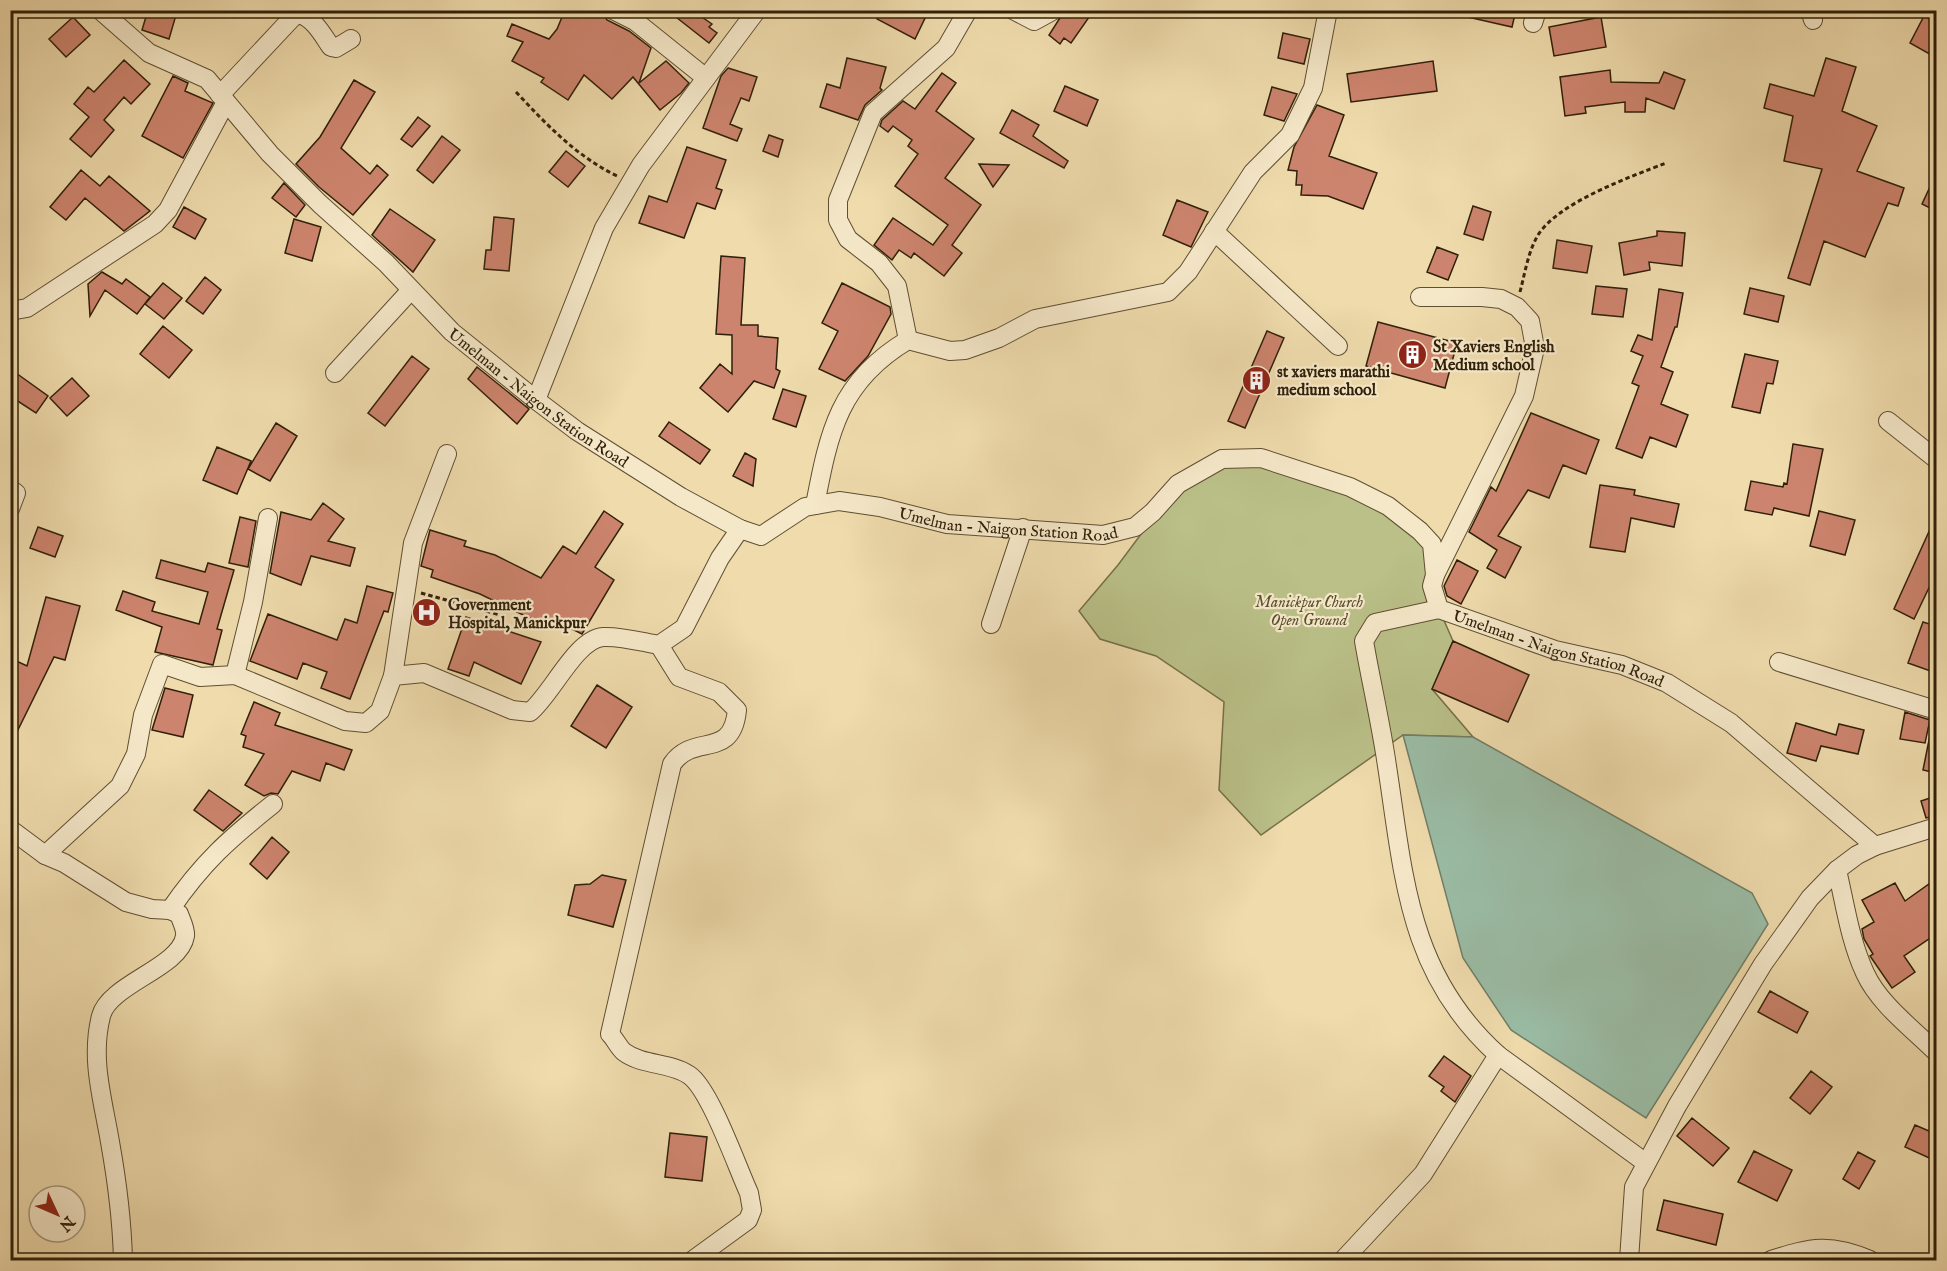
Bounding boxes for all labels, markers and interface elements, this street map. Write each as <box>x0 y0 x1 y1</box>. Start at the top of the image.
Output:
street label: Umelman - Naigon Station Road <box>443 325 632 473</box>
place label: St Xaviers English Medium school <box>1433 338 1555 376</box>
building icon: St Xaviers English Medium school <box>1396 339 1428 371</box>
place label: st xaviers marathi medium school <box>1277 363 1391 401</box>
building icon: st xaviers marathi medium school <box>1240 364 1272 396</box>
street label: Umelman - Naigon Station Road <box>896 504 1121 547</box>
park label: Manickpur Church Open Ground <box>1255 593 1363 631</box>
place label: Government Hospital, Manickpur <box>448 596 586 634</box>
hospital icon: Government Hospital, Manickpur <box>411 597 443 629</box>
street label: Umelman - Naigon Station Road <box>1450 607 1667 693</box>
north arrow <box>27 1184 87 1244</box>
text: N <box>54 1210 79 1235</box>

